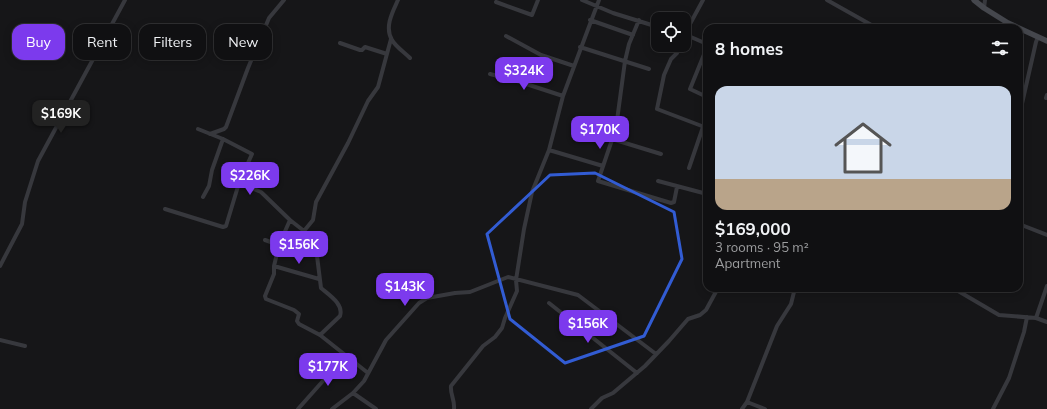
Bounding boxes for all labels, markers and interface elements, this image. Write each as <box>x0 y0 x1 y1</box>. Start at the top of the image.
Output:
map controls <box>651 12 691 52</box>
button: locate <box>651 12 691 52</box>
chip: Buy <box>12 24 65 60</box>
chip: Rent <box>73 24 131 60</box>
chip: Filters <box>139 24 206 60</box>
chip: New <box>214 24 272 60</box>
icon: filters <box>989 37 1011 59</box>
text: 8 homes <box>715 38 783 59</box>
pin: $324K <box>496 57 552 91</box>
text: $324K <box>504 62 544 78</box>
pin: $169K <box>33 100 89 134</box>
text: $169K <box>41 105 81 121</box>
icon: home <box>827 112 899 184</box>
pin: $170K <box>572 116 628 150</box>
text: $170K <box>580 121 620 137</box>
pin: $226K <box>222 162 278 196</box>
text: $226K <box>230 167 270 183</box>
text: $169,000 <box>715 218 791 239</box>
pin: $156K <box>271 231 327 265</box>
text: $156K <box>279 236 319 252</box>
text: 3 rooms · 95 m² <box>715 239 809 255</box>
text: Apartment <box>715 255 780 271</box>
pin: $143K <box>377 273 433 307</box>
text: $143K <box>385 278 425 294</box>
pin: $156K <box>560 310 616 344</box>
text: $156K <box>568 315 608 331</box>
pin: $177K <box>300 353 356 387</box>
text: $177K <box>308 358 348 374</box>

